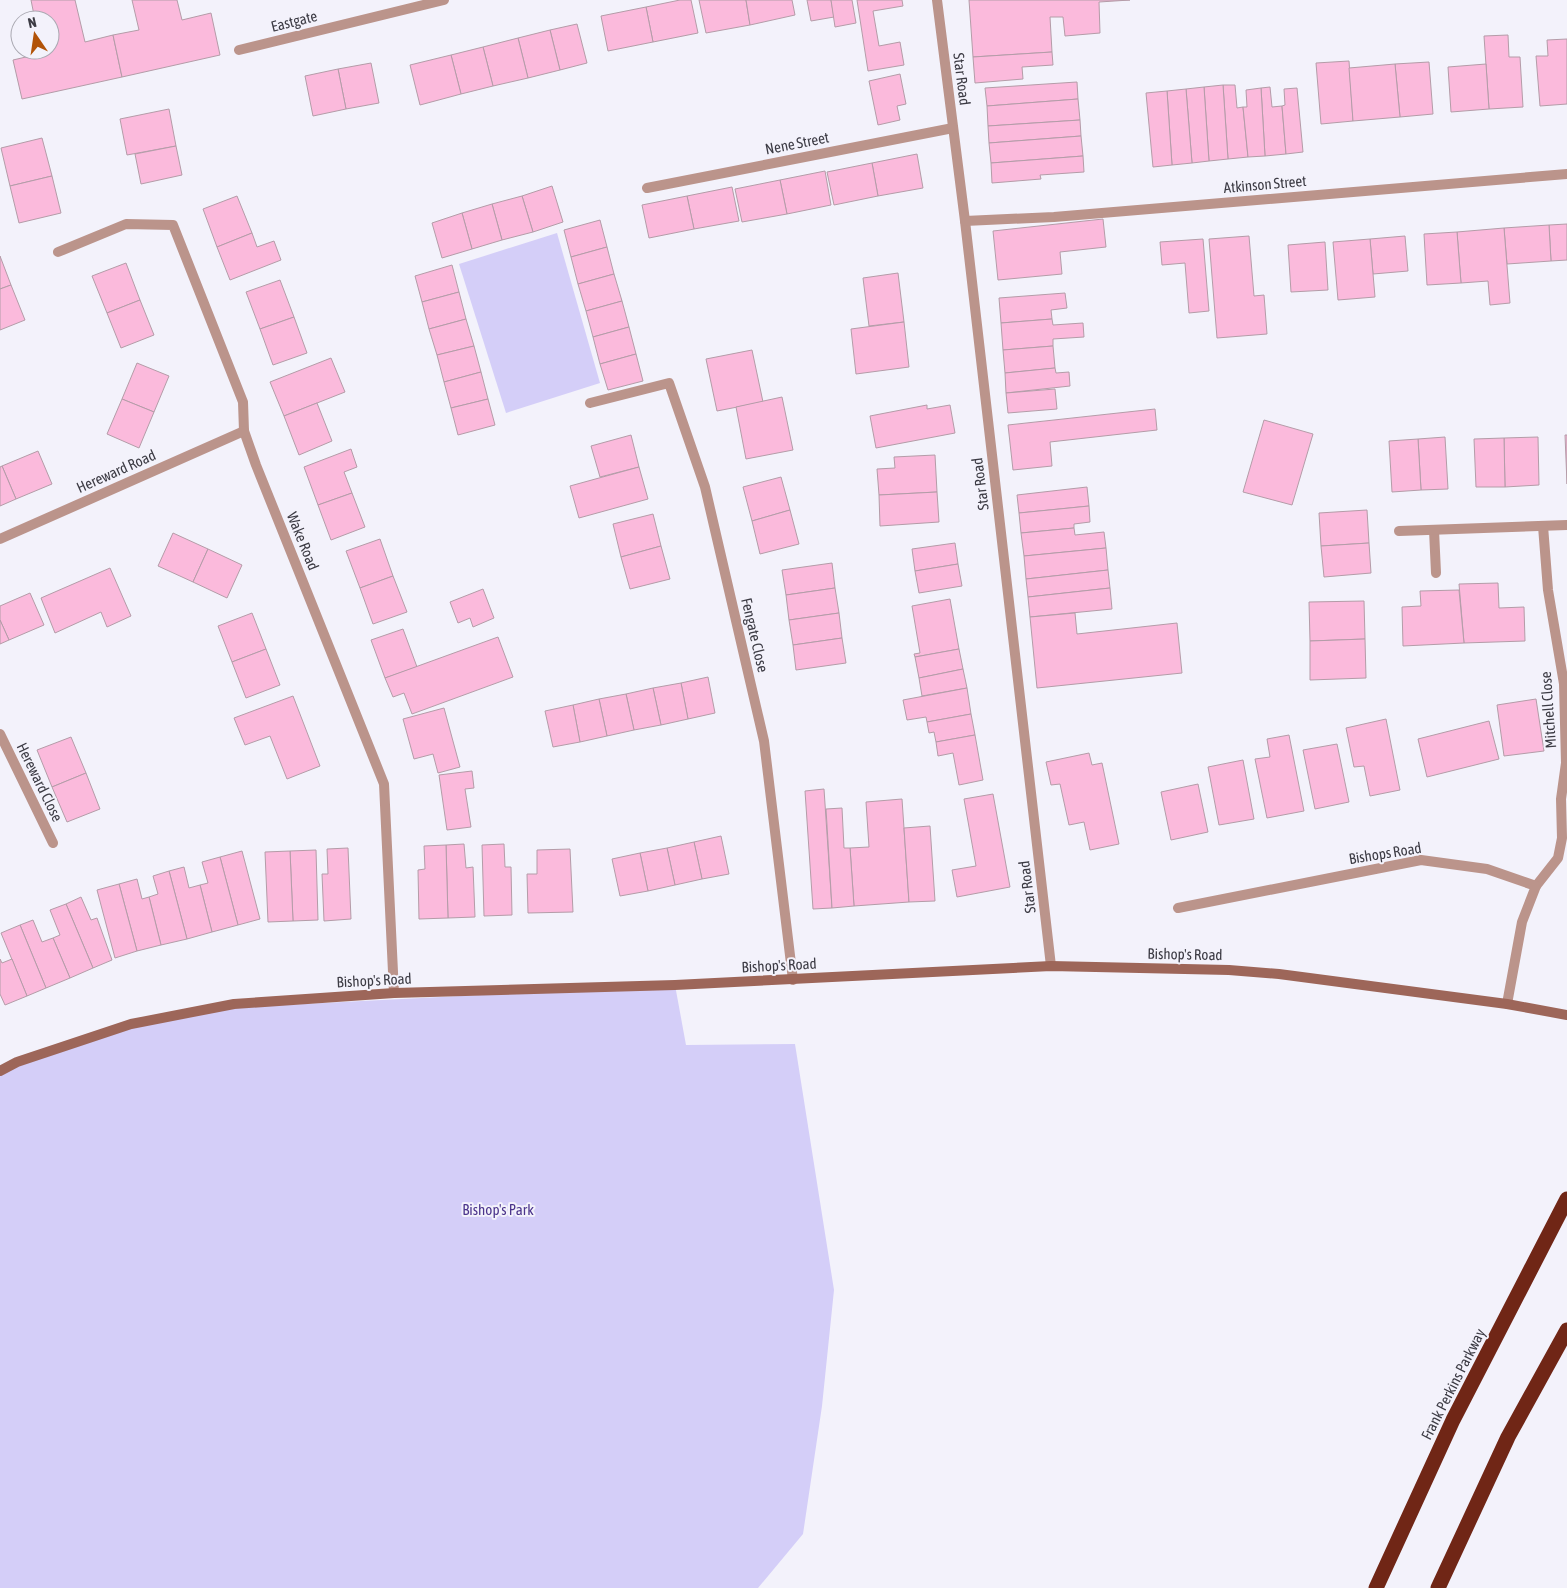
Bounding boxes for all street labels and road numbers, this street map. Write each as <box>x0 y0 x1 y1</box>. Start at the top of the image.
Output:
street label: Eastgate <box>269 7 319 35</box>
street label: Star Road <box>950 52 974 106</box>
street label: Nene Street <box>764 128 830 158</box>
street label: Atkinson Street <box>1223 172 1307 196</box>
street label: Hereward Road <box>74 446 158 496</box>
street label: Star Road <box>968 457 992 511</box>
street label: Wake Road <box>284 509 322 573</box>
street label: Fengate Close <box>738 596 772 674</box>
street label: Mitchell Close <box>1537 671 1559 749</box>
street label: Hereward Close <box>14 740 67 824</box>
street label: Bishops Road <box>1347 839 1423 867</box>
street label: Star Road <box>1015 860 1039 914</box>
street label: Bishop's Road <box>1147 945 1223 963</box>
street label: Bishop's Road <box>741 955 817 975</box>
street label: Bishop's Road <box>336 970 412 990</box>
street label: Frank Perkins Parkway <box>1418 1326 1488 1442</box>

